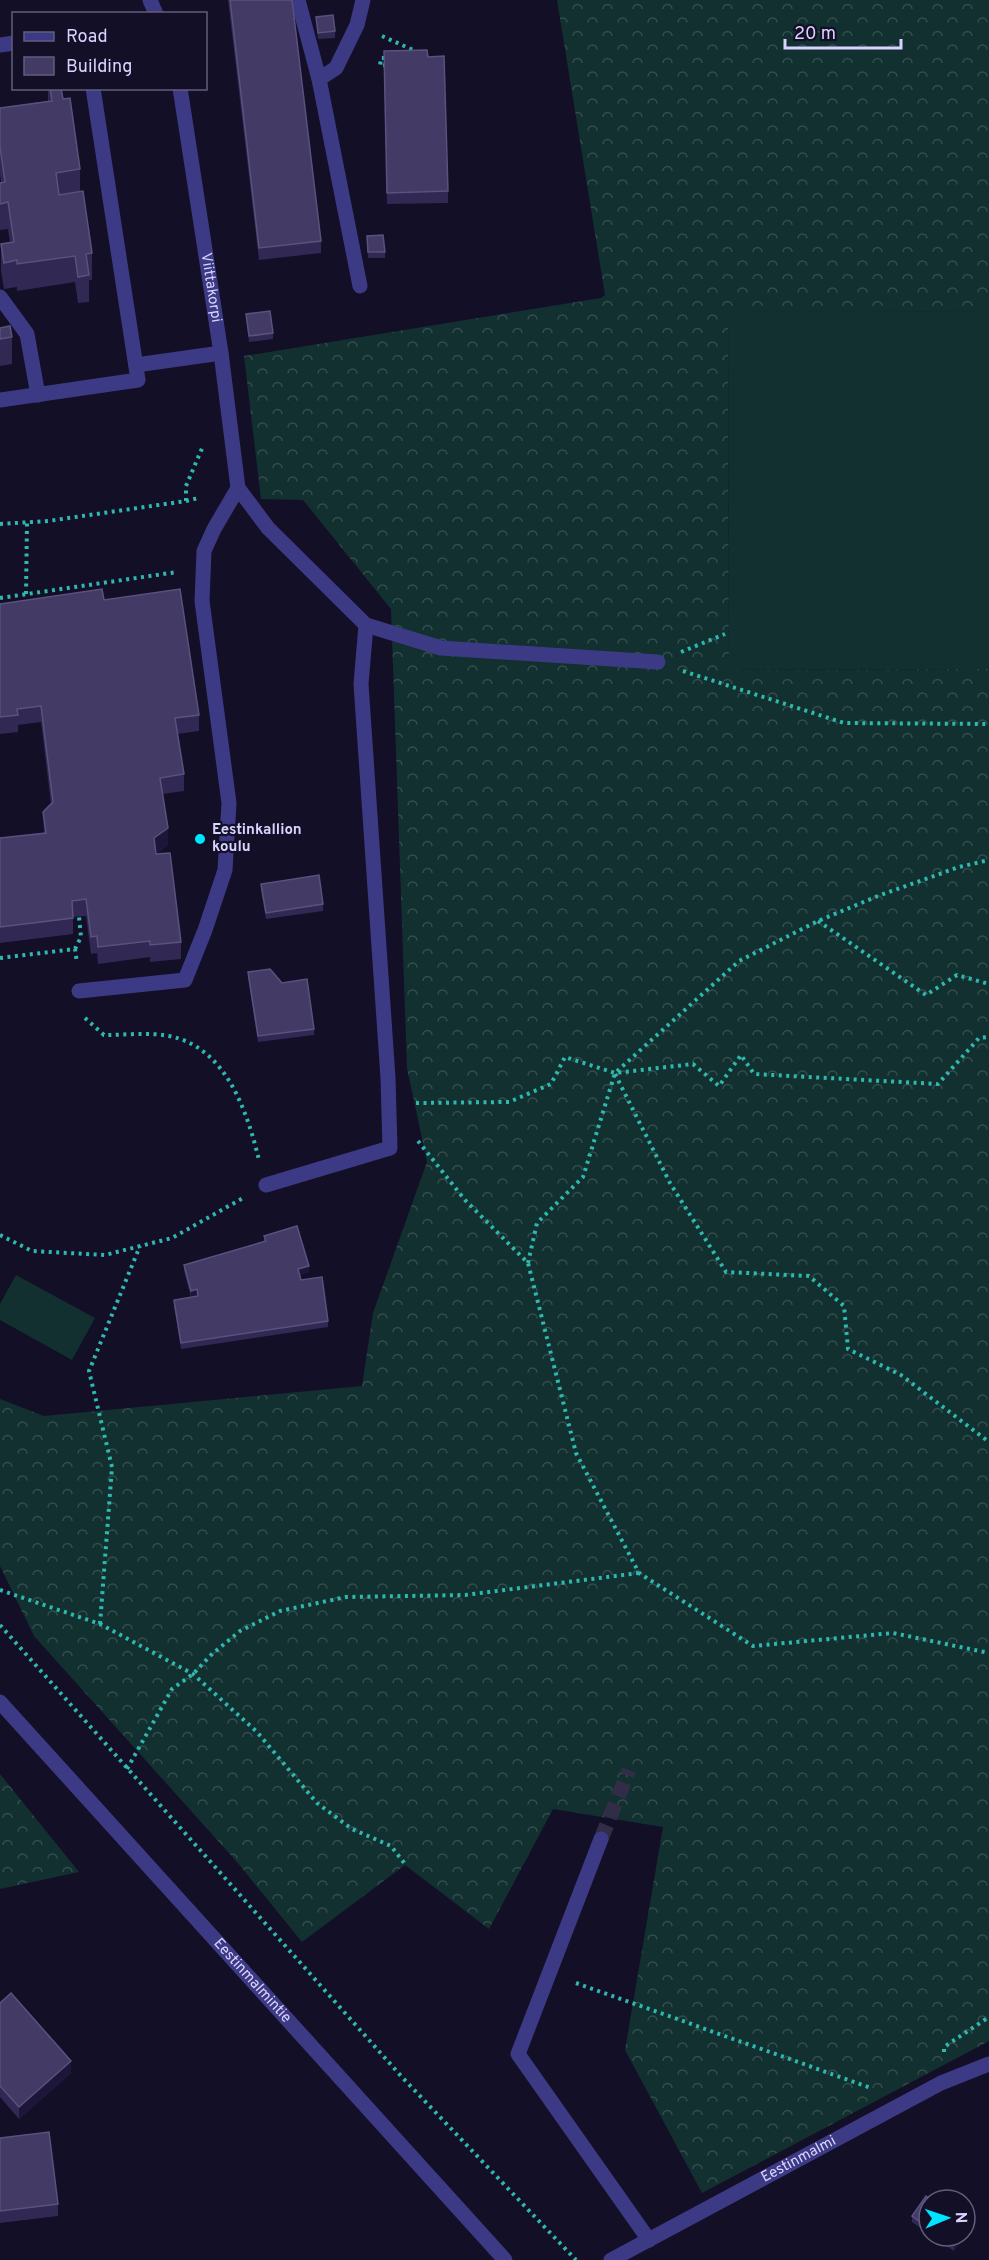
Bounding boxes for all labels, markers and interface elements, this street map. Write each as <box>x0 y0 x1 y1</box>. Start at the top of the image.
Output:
legend <box>12 12 207 90</box>
scale bar <box>785 12 900 50</box>
text: 20 m <box>794 23 836 46</box>
text: Road <box>66 26 108 49</box>
text: Building <box>66 56 132 79</box>
street label: Viittakorpi <box>196 252 226 324</box>
place label: Eestinkallion koulu <box>212 821 302 857</box>
marker: Eestinkallion koulu <box>193 832 207 846</box>
street label: Eestinmalmintie <box>209 1934 295 2027</box>
street label: Eestinmalmi <box>758 2132 839 2187</box>
north arrow <box>917 2188 977 2248</box>
text: N <box>950 2211 970 2224</box>

